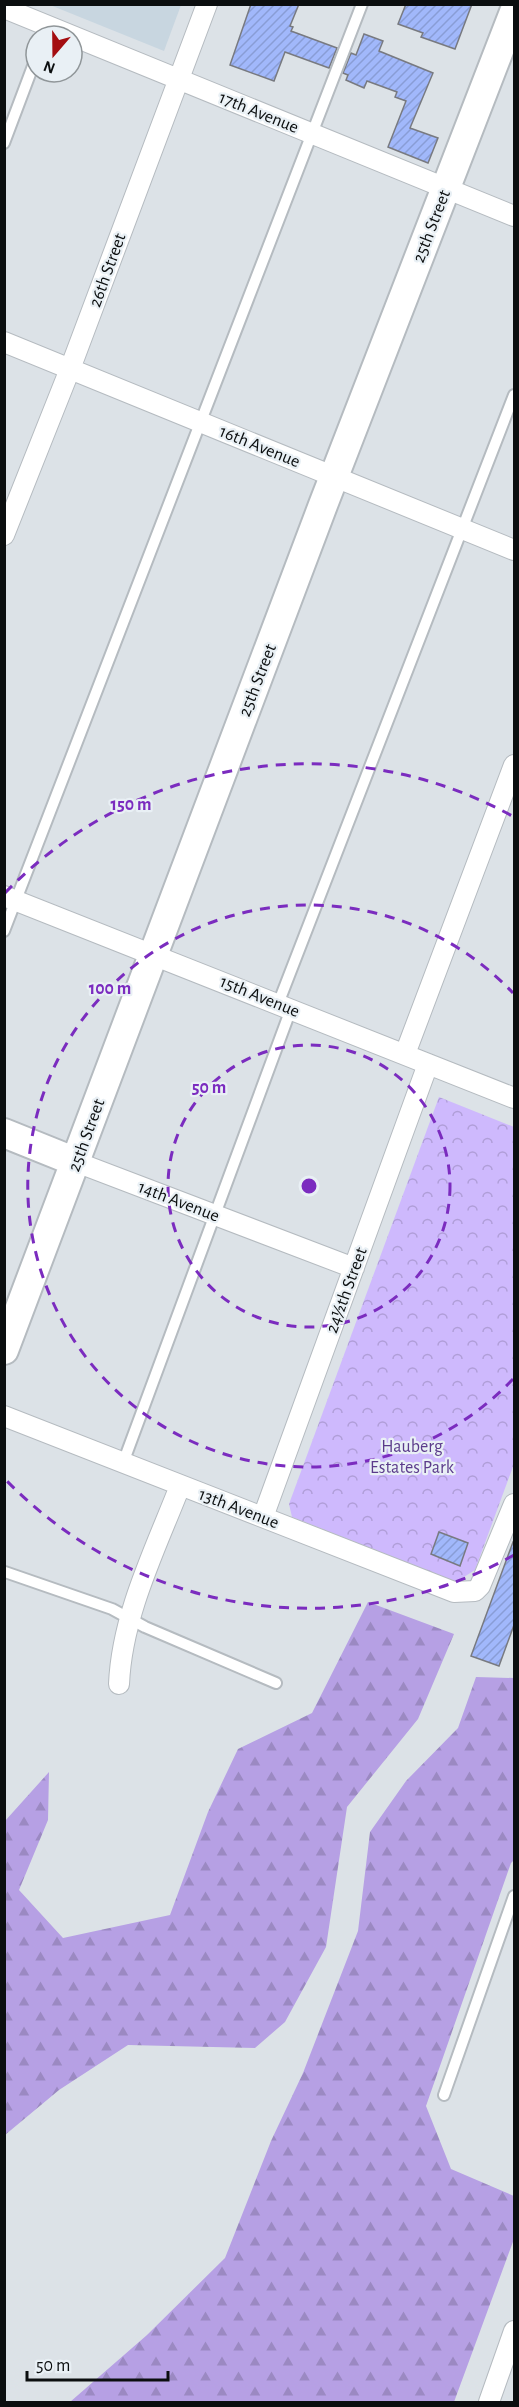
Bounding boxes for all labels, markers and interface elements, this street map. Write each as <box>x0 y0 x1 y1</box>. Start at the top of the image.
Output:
north arrow <box>24 24 84 84</box>
text: N <box>41 58 57 77</box>
street label: 17th Avenue <box>216 89 301 137</box>
street label: 25th Street <box>410 187 454 265</box>
street label: 26th Street <box>86 231 130 310</box>
street label: 16th Avenue <box>217 423 302 471</box>
street label: 25th Street <box>236 641 280 719</box>
text: 150 m <box>111 796 151 814</box>
street label: 15th Avenue <box>217 973 302 1021</box>
text: 100 m <box>89 980 131 998</box>
text: 50 m <box>192 1079 226 1097</box>
street label: 25th Street <box>65 1096 109 1174</box>
centre of rings <box>299 1176 319 1196</box>
street label: 14th Avenue <box>136 1178 222 1226</box>
street label: 24½th Street <box>323 1245 371 1336</box>
park label: Hauberg Estates Park <box>370 1438 455 1477</box>
street label: 13th Avenue <box>196 1485 281 1532</box>
scale bar <box>27 2344 168 2382</box>
text: 50 m <box>36 2357 70 2375</box>

